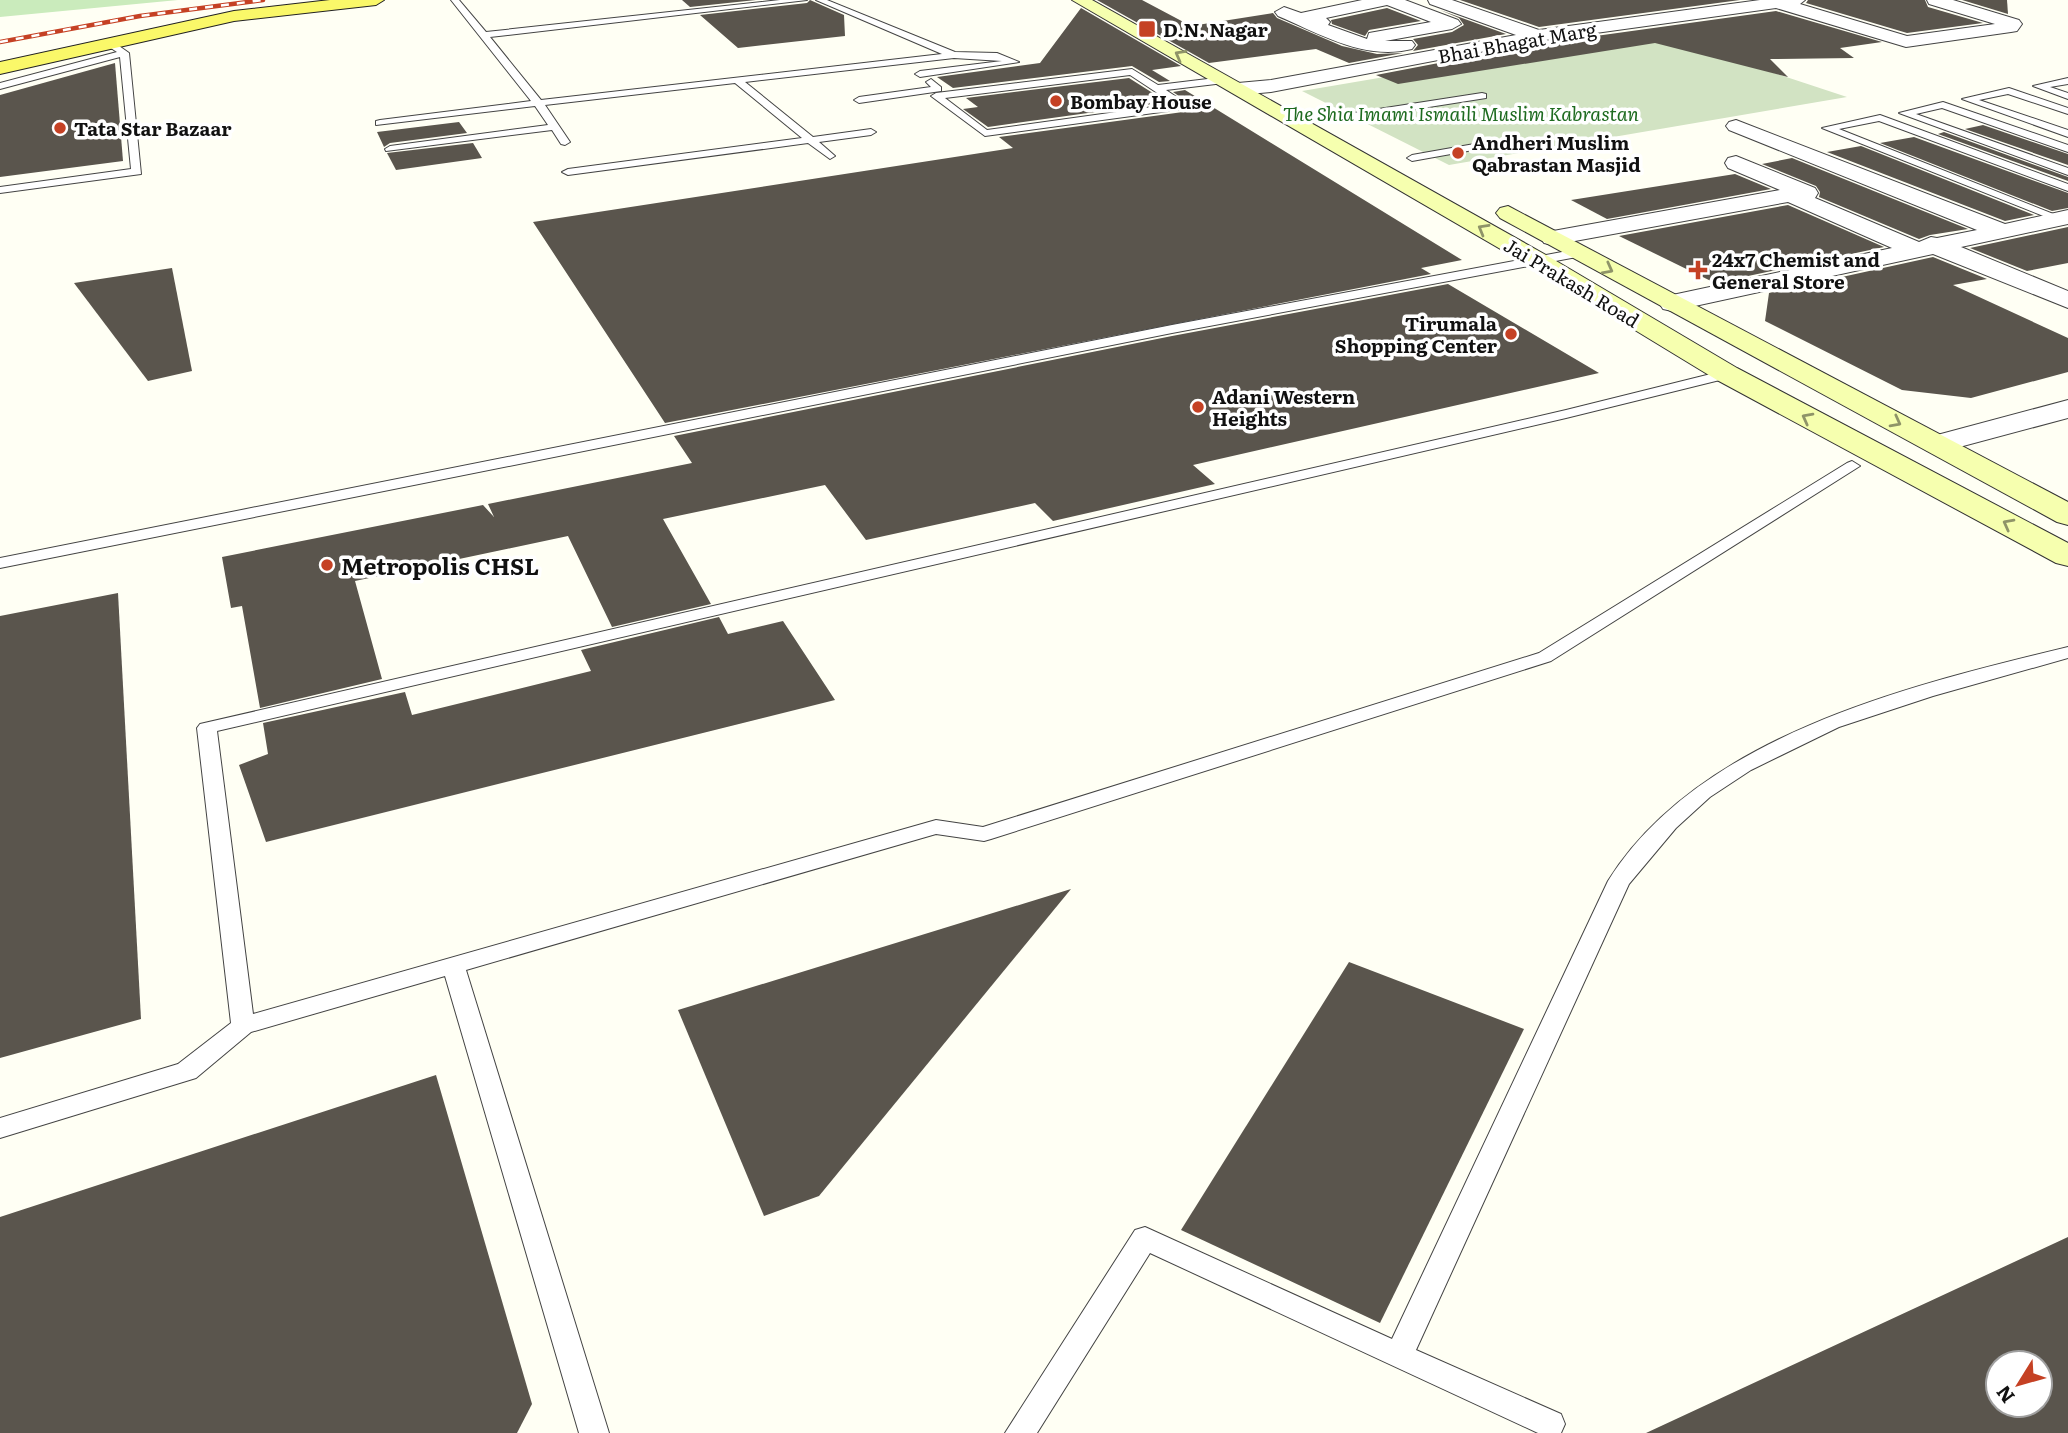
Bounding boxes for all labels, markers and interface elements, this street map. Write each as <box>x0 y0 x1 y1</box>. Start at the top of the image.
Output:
street label: Bhai Bhagat Marg <box>1435 14 1599 70</box>
place label: D.N. Nagar <box>1163 15 1269 43</box>
marker: D.N. Nagar <box>1137 19 1157 39</box>
one-way arrow <box>1174 50 1187 63</box>
place label: Bombay House <box>1070 87 1212 115</box>
marker: Bombay House <box>1048 93 1064 109</box>
park label: The Shia Imami Ismaili Muslim Kabrastan <box>1283 99 1640 127</box>
place label: Tata Star Bazaar <box>74 114 232 142</box>
marker: Tata Star Bazaar <box>52 120 68 136</box>
place label: Andheri Muslim Qabrastan Masjid <box>1472 128 1641 178</box>
marker: Andheri Muslim Qabrastan Masjid <box>1450 145 1466 161</box>
one-way arrow <box>1478 225 1491 238</box>
street label: Jai Prakash Road <box>1499 230 1645 334</box>
place label: 24x7 Chemist and General Store <box>1712 245 1880 295</box>
one-way arrow <box>1601 261 1613 274</box>
marker: 24x7 Chemist and General Store <box>1690 262 1706 278</box>
place label: Tirumala Shopping Center <box>1335 309 1498 359</box>
marker: Tirumala Shopping Center <box>1503 326 1519 342</box>
place label: Adani Western Heights <box>1212 382 1355 432</box>
marker: Adani Western Heights <box>1190 399 1206 415</box>
one-way arrow <box>1802 412 1814 426</box>
one-way arrow <box>1888 414 1901 427</box>
one-way arrow <box>2002 519 2015 533</box>
place label: Metropolis CHSL <box>341 548 539 582</box>
marker: Metropolis CHSL <box>319 557 335 573</box>
north arrow <box>1984 1349 2054 1419</box>
text: N <box>1989 1380 2021 1410</box>

